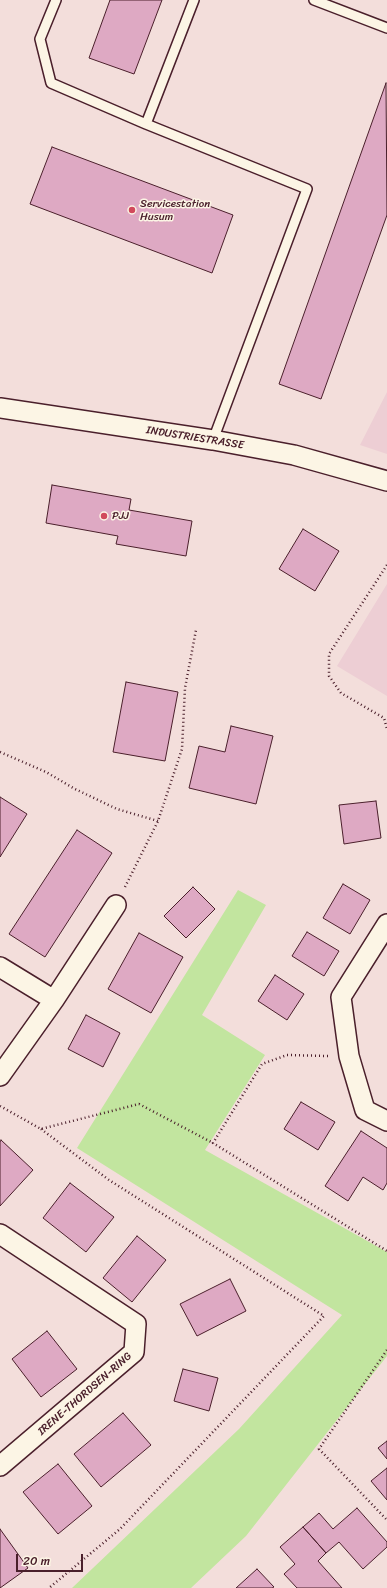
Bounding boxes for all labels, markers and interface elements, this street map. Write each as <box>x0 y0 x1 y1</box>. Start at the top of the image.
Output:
place label: Servicestation Husum <box>140 197 210 223</box>
marker: Servicestation Husum <box>127 205 137 215</box>
street label: INDUSTRIESTRASSE <box>145 424 245 452</box>
place label: PJJ <box>112 509 129 523</box>
marker: PJJ <box>99 511 109 521</box>
street label: IRENE-THORDSEN-RING <box>35 1350 135 1438</box>
scale bar <box>18 1546 85 1572</box>
text: 20 m <box>23 1550 50 1572</box>

